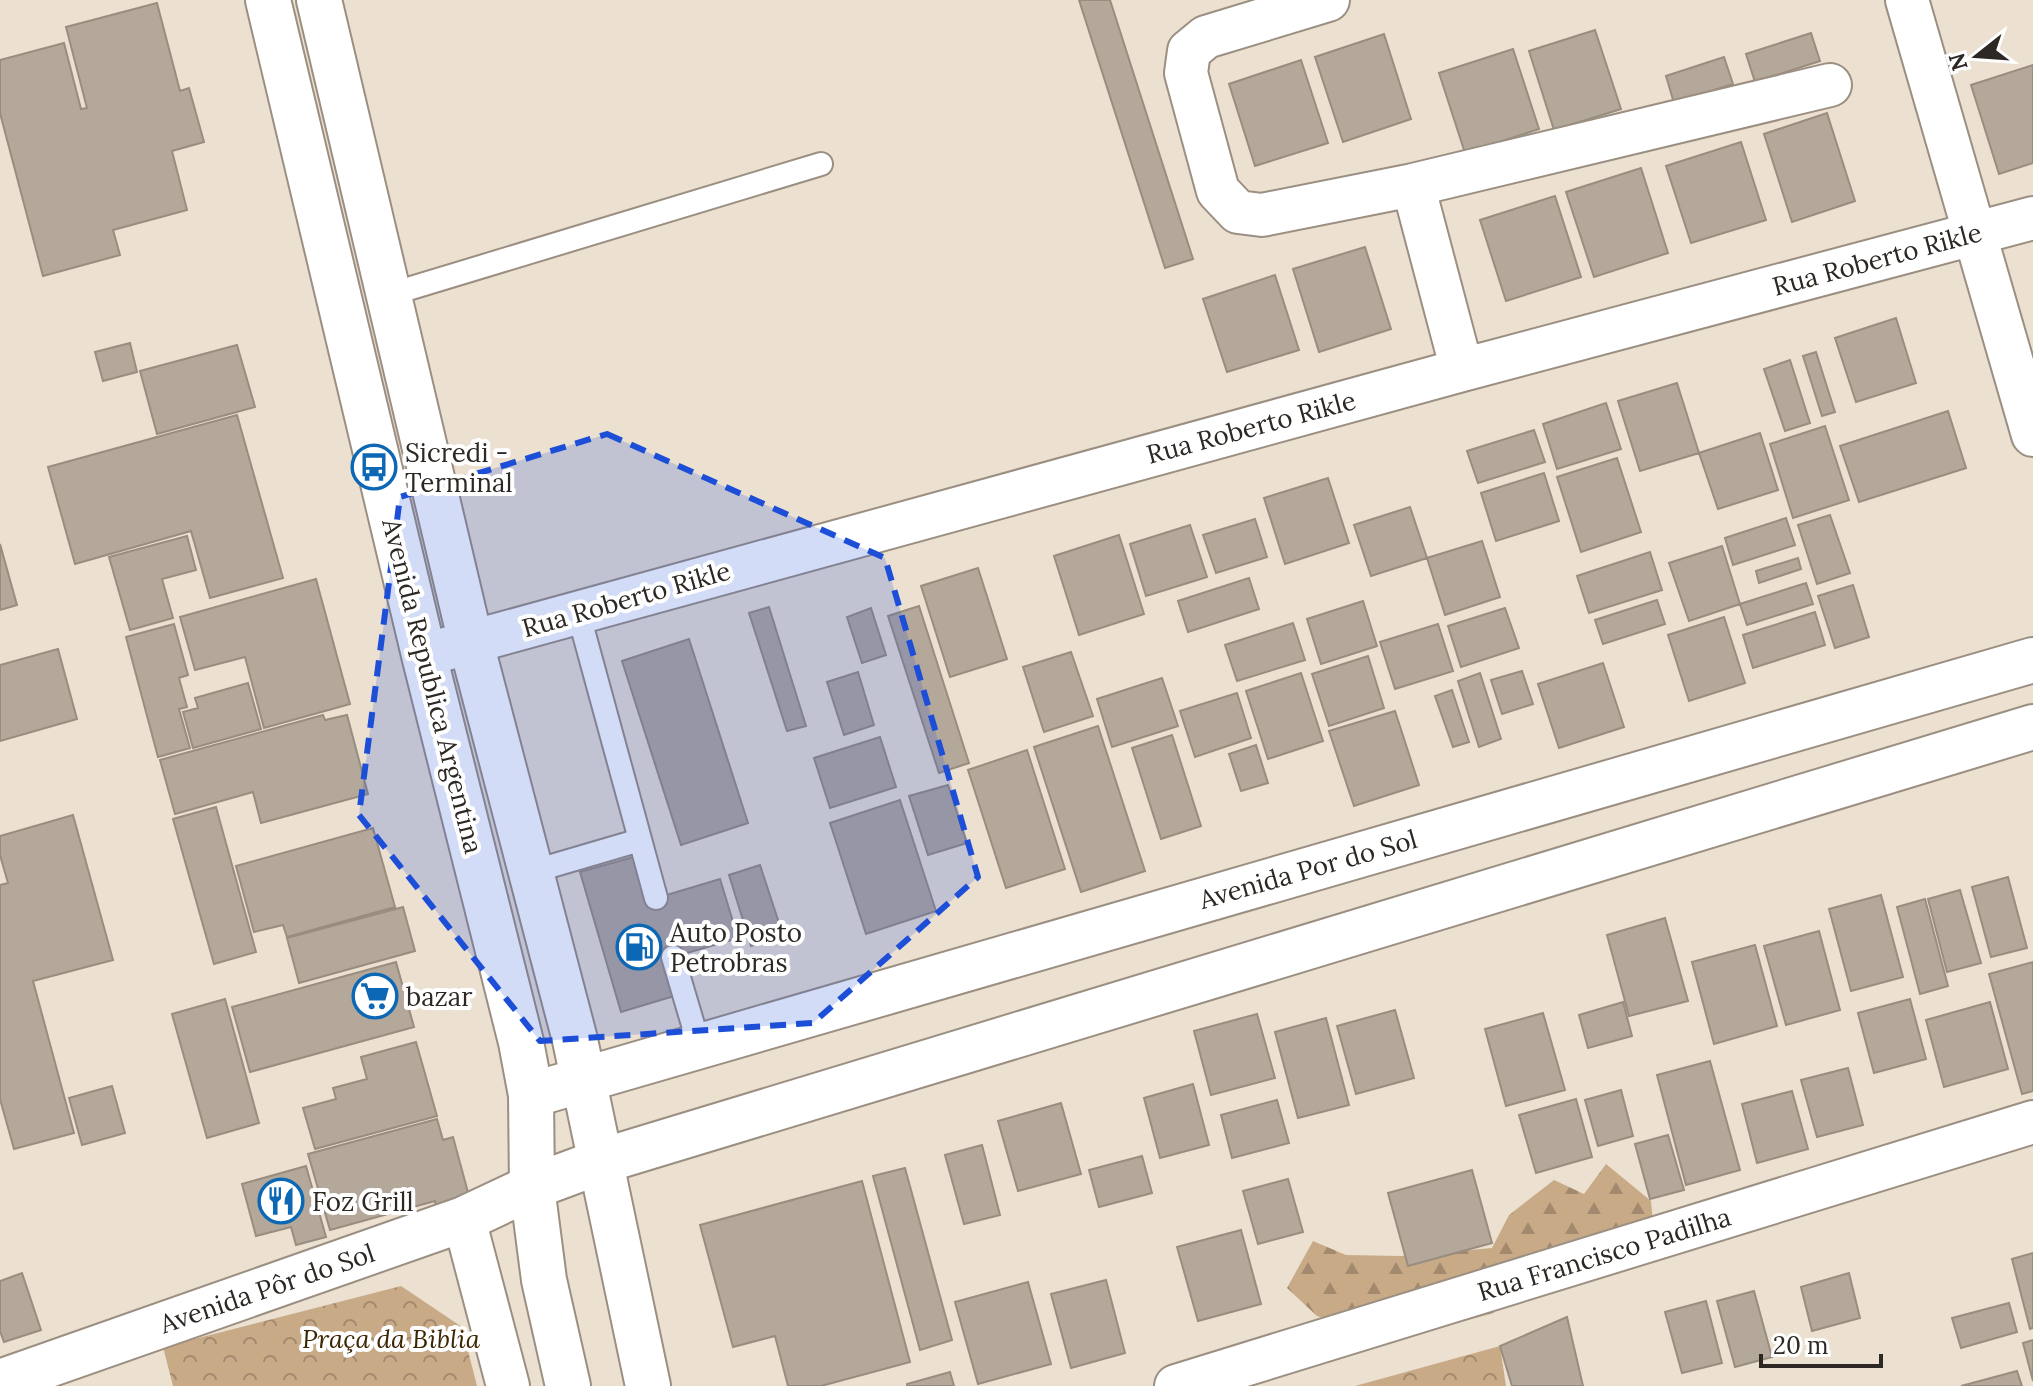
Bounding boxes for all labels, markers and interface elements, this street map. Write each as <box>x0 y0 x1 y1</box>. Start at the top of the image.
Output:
north arrow <box>1937 16 2017 96</box>
text: N <box>1942 50 1974 74</box>
street label: Rua Roberto Rikle <box>1769 215 1985 303</box>
street label: Rua Roberto Rikle <box>1143 383 1359 471</box>
place label: Sicredi - Terminal <box>405 436 513 499</box>
bus stop icon: Sicredi - Terminal <box>350 443 398 491</box>
street label: Avenida Republica Argentina <box>375 514 491 857</box>
street label: Rua Roberto Rikle <box>518 554 734 644</box>
street label: Avenida Por do Sol <box>1194 822 1421 916</box>
place label: Auto Posto Petrobras <box>669 916 802 979</box>
fuel station icon: Auto Posto Petrobras <box>615 923 663 971</box>
supermarket icon: bazar <box>351 972 399 1020</box>
place label: bazar <box>406 980 473 1013</box>
restaurant icon: Foz Grill <box>257 1177 305 1225</box>
place label: Foz Grill <box>312 1185 414 1218</box>
street label: Rua Francisco Padilha <box>1473 1200 1735 1308</box>
street label: Avenida Pôr do Sol <box>154 1236 379 1341</box>
scale bar <box>1761 1318 1881 1368</box>
park label: Praça da Biblia <box>302 1322 481 1355</box>
text: 20 m <box>1773 1330 1829 1361</box>

